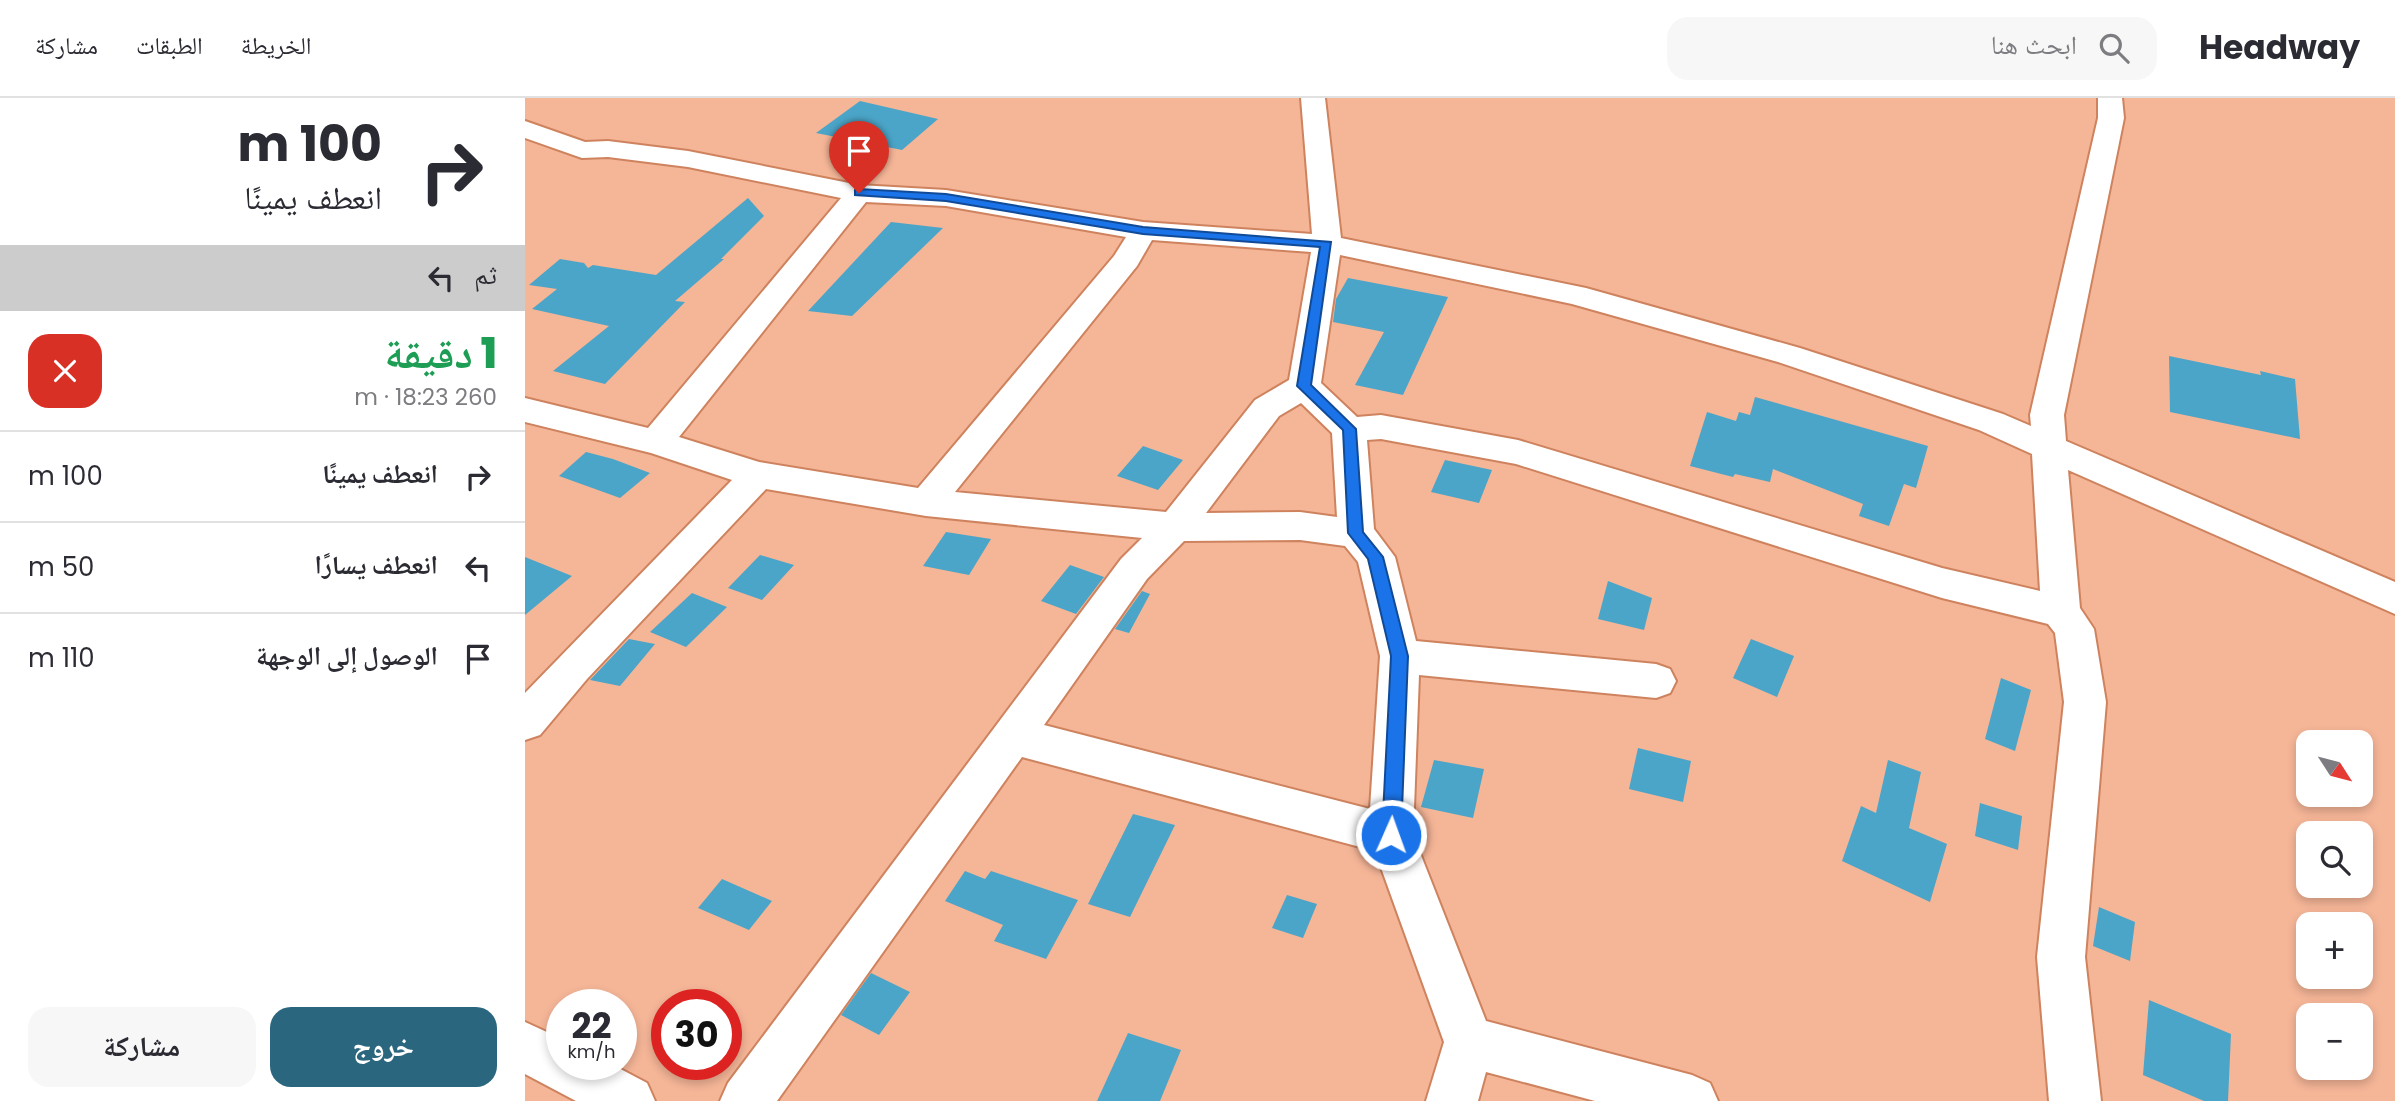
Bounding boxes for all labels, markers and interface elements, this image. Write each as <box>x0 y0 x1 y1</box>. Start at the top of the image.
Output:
search box <box>1667 17 2157 80</box>
text: Headway <box>2199 24 2360 71</box>
text: ابحث هنا <box>1991 27 2077 63</box>
text: مشاركة <box>35 29 98 62</box>
text: الطبقات <box>136 29 203 62</box>
text: الخريطة <box>241 29 311 62</box>
icon: search <box>2095 29 2133 67</box>
text: 100 m <box>237 110 382 178</box>
pin <box>829 121 889 193</box>
icon: right <box>406 126 497 217</box>
icon: arrive <box>840 132 878 170</box>
text: انعطف يمينًا <box>244 175 382 220</box>
text: ثم <box>474 257 497 293</box>
icon: left <box>422 259 460 297</box>
text: 1 دقيقة <box>385 324 497 383</box>
button: close <box>28 334 102 408</box>
text: 260 m · 18:23 <box>354 381 497 413</box>
text: انعطف يمينًا <box>322 456 438 492</box>
text: 100 m <box>28 458 103 494</box>
icon: right <box>459 458 497 496</box>
text: انعطف يسارًا <box>315 547 438 583</box>
text: 50 m <box>28 549 94 585</box>
icon: left <box>459 549 497 587</box>
text: الوصول إلى الوجهة <box>256 638 438 674</box>
text: 110 m <box>28 640 95 676</box>
icon: arrive <box>459 640 497 678</box>
north arrow <box>2296 730 2373 807</box>
map controls <box>2296 730 2373 1080</box>
position arrow <box>1354 798 1428 872</box>
button: search <box>2296 821 2373 898</box>
button: + <box>2296 912 2373 989</box>
speed limit sign: 30 <box>651 989 742 1080</box>
text: 22 <box>572 1001 611 1050</box>
button: − <box>2296 1003 2373 1080</box>
button: مشاركة <box>28 1007 256 1087</box>
button: خروج <box>270 1007 497 1087</box>
text: km/h <box>568 1039 615 1064</box>

